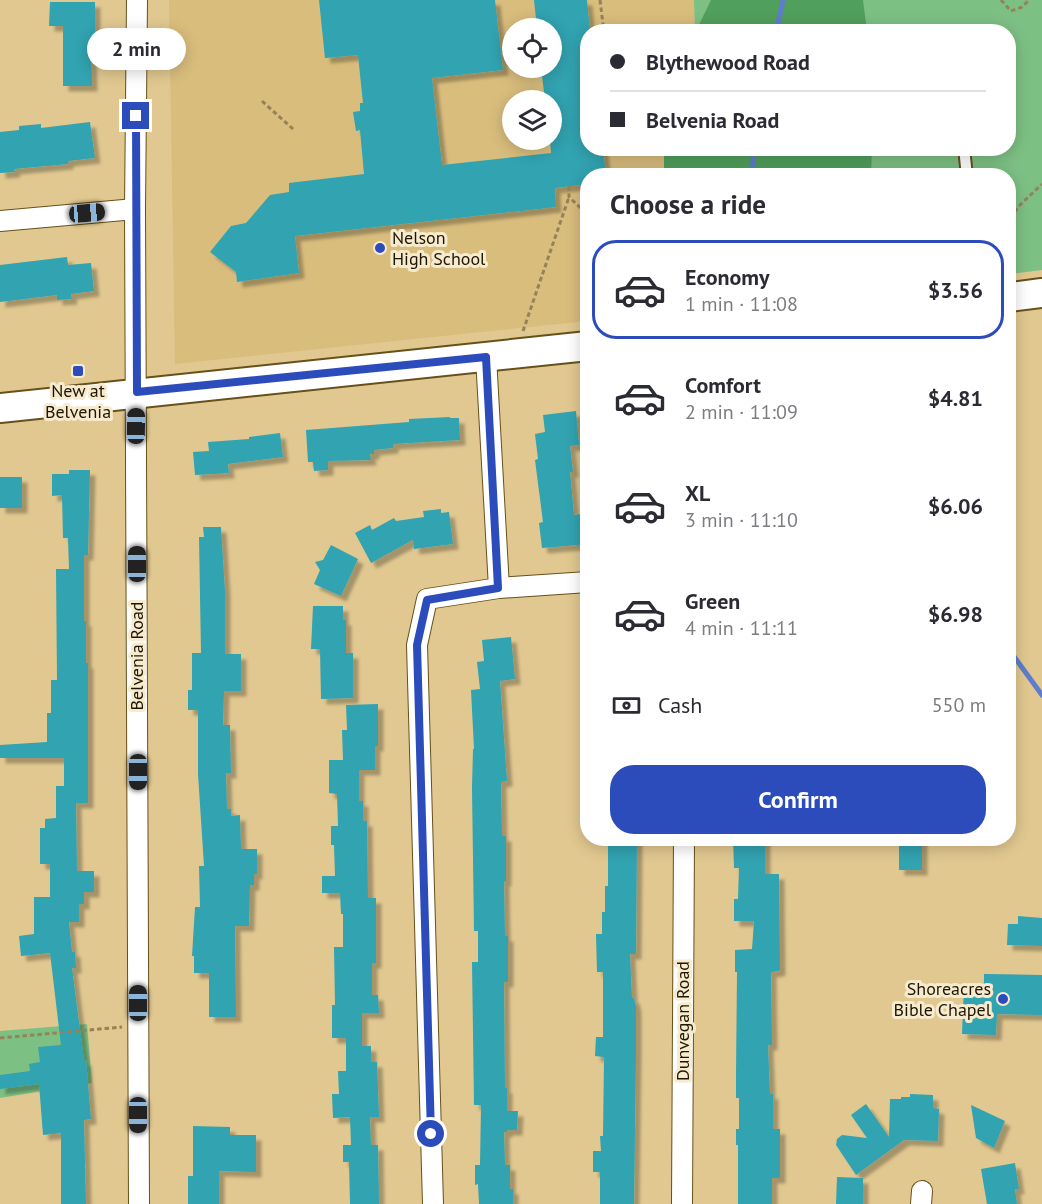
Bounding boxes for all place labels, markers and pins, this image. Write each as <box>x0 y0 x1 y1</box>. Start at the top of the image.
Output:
place label: Nelson High School <box>392 226 486 270</box>
marker: Nelson High School <box>373 241 387 255</box>
marker: New at Belvenia <box>71 364 85 378</box>
place label: New at Belvenia <box>45 379 111 423</box>
place label: Shoreacres Bible Chapel <box>894 977 992 1021</box>
marker: Shoreacres Bible Chapel <box>996 992 1010 1006</box>

